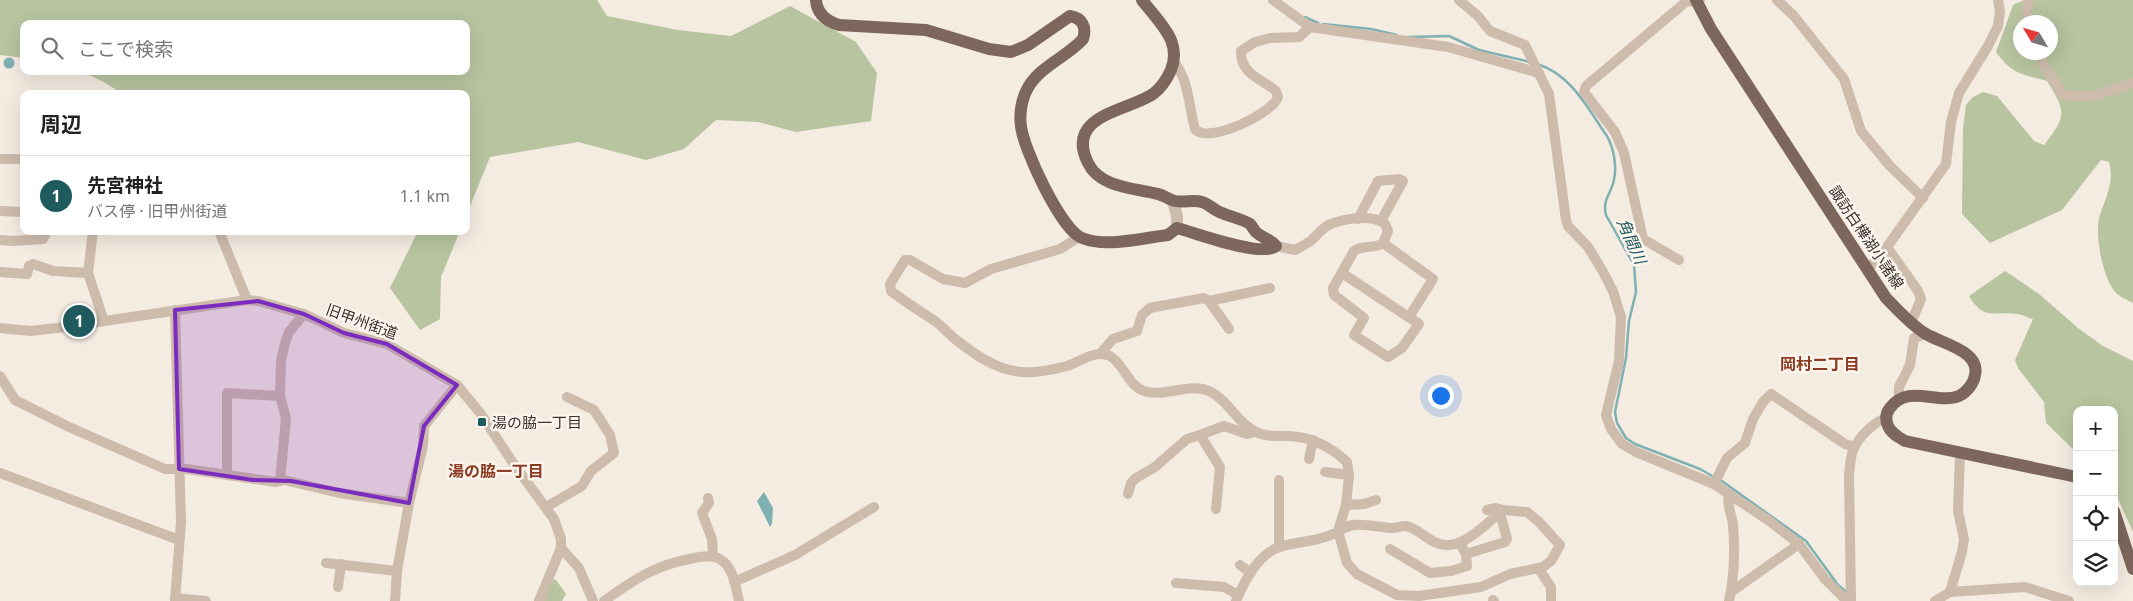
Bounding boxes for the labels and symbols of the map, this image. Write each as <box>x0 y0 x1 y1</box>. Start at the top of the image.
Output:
north arrow <box>2013 15 2058 60</box>
street label: 諏訪白樺湖小諸線 <box>1825 182 1909 292</box>
water label: 角間川 <box>1612 215 1653 269</box>
street label: 旧甲州街道 <box>323 299 401 343</box>
pin: 1 <box>63 302 95 340</box>
district label: 岡村二丁目 <box>1780 353 1860 375</box>
your location <box>1428 383 1454 409</box>
place label: 湯の脇一丁目 <box>492 412 582 432</box>
marker: 湯の脇一丁目 <box>476 416 488 428</box>
district label: 湯の脇一丁目 <box>448 460 544 482</box>

